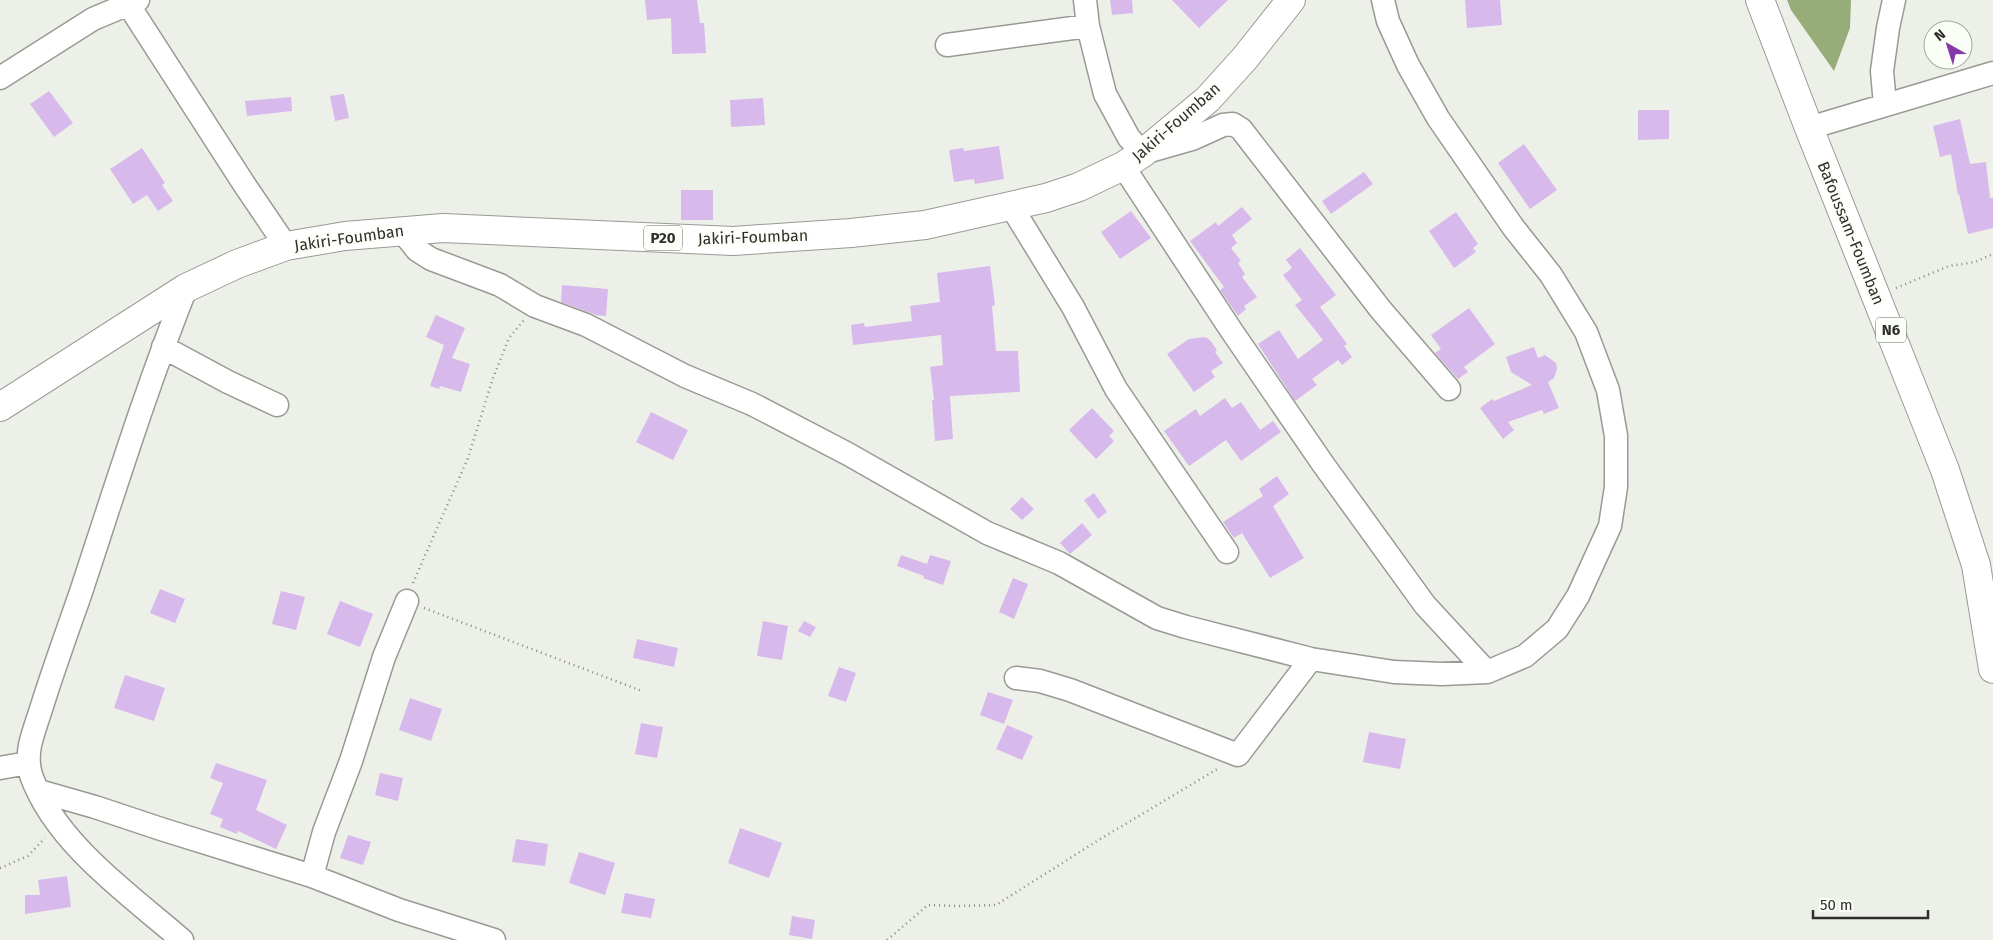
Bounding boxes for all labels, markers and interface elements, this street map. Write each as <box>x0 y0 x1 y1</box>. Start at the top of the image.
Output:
north arrow <box>1923 20 1973 70</box>
text: N <box>1931 26 1949 45</box>
street label: Jakiri-Foumban <box>1128 79 1224 165</box>
street label: Bafoussam-Foumban <box>1814 159 1888 307</box>
street label: Jakiri-Foumban <box>293 221 405 255</box>
road number: P20 <box>644 226 682 250</box>
street label: Jakiri-Foumban <box>697 226 809 248</box>
road number: N6 <box>1876 318 1906 342</box>
scale bar <box>1813 888 1928 920</box>
text: 50 m <box>1820 896 1853 914</box>

